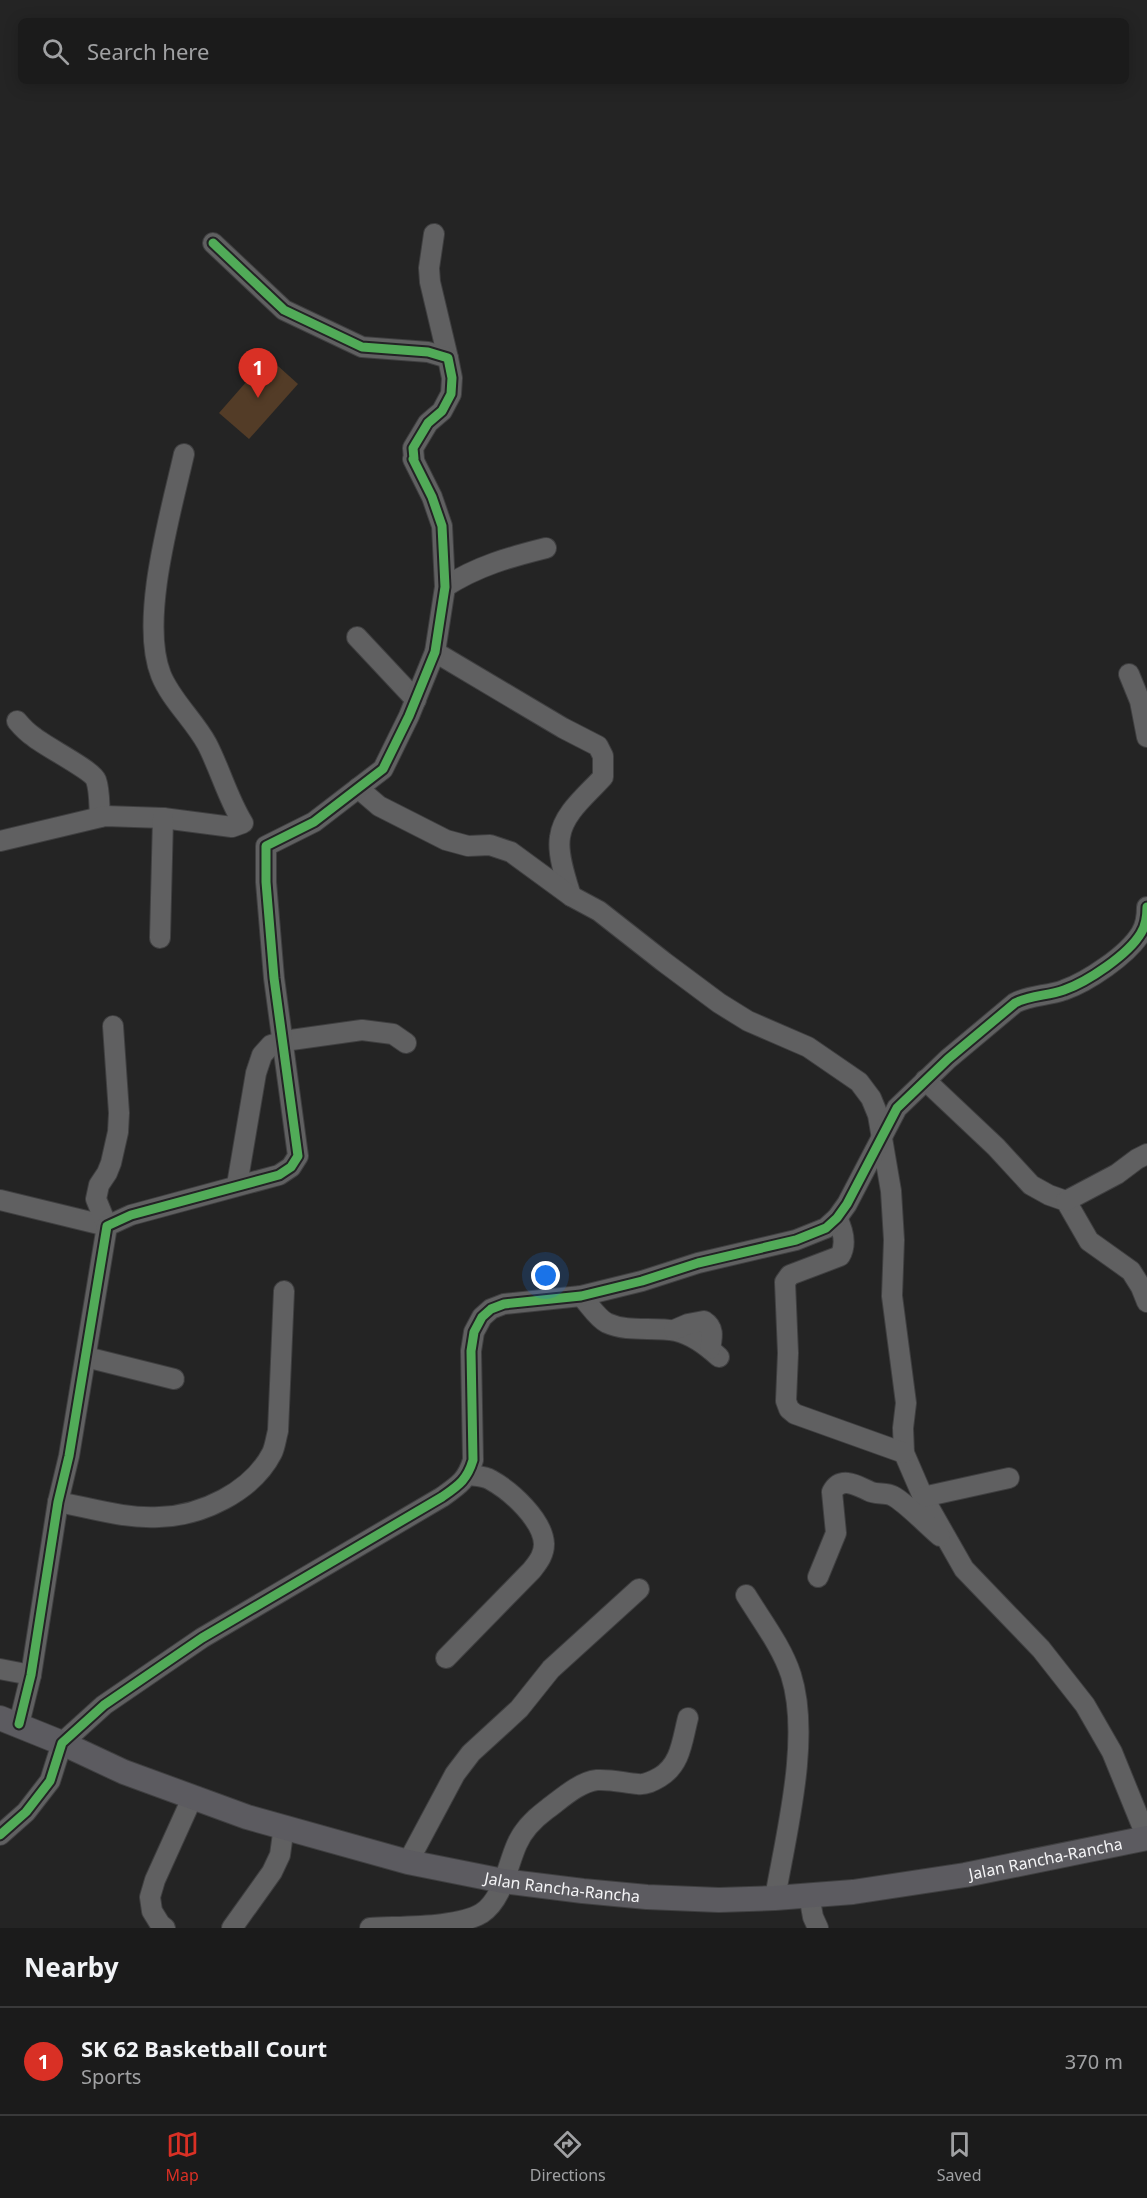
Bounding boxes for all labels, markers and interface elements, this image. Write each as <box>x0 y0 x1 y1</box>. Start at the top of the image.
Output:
search box <box>18 18 1129 84</box>
icon: search <box>39 35 72 68</box>
text: Search here <box>87 36 209 66</box>
pin: 1 <box>238 348 278 398</box>
your location <box>531 1261 560 1290</box>
street label: Jalan Rancha-Rancha <box>965 1832 1124 1885</box>
street label: Jalan Rancha-Rancha <box>481 1866 641 1907</box>
text: Nearby <box>24 1949 119 1985</box>
text: SK 62 Basketball Court <box>81 2033 327 2063</box>
text: 1 <box>38 2048 49 2075</box>
text: 370 m <box>1065 2048 1123 2075</box>
text: Sports <box>81 2063 141 2090</box>
tab: Map <box>165 2128 199 2186</box>
tab: Directions <box>530 2128 606 2186</box>
tab: Saved <box>937 2128 981 2186</box>

